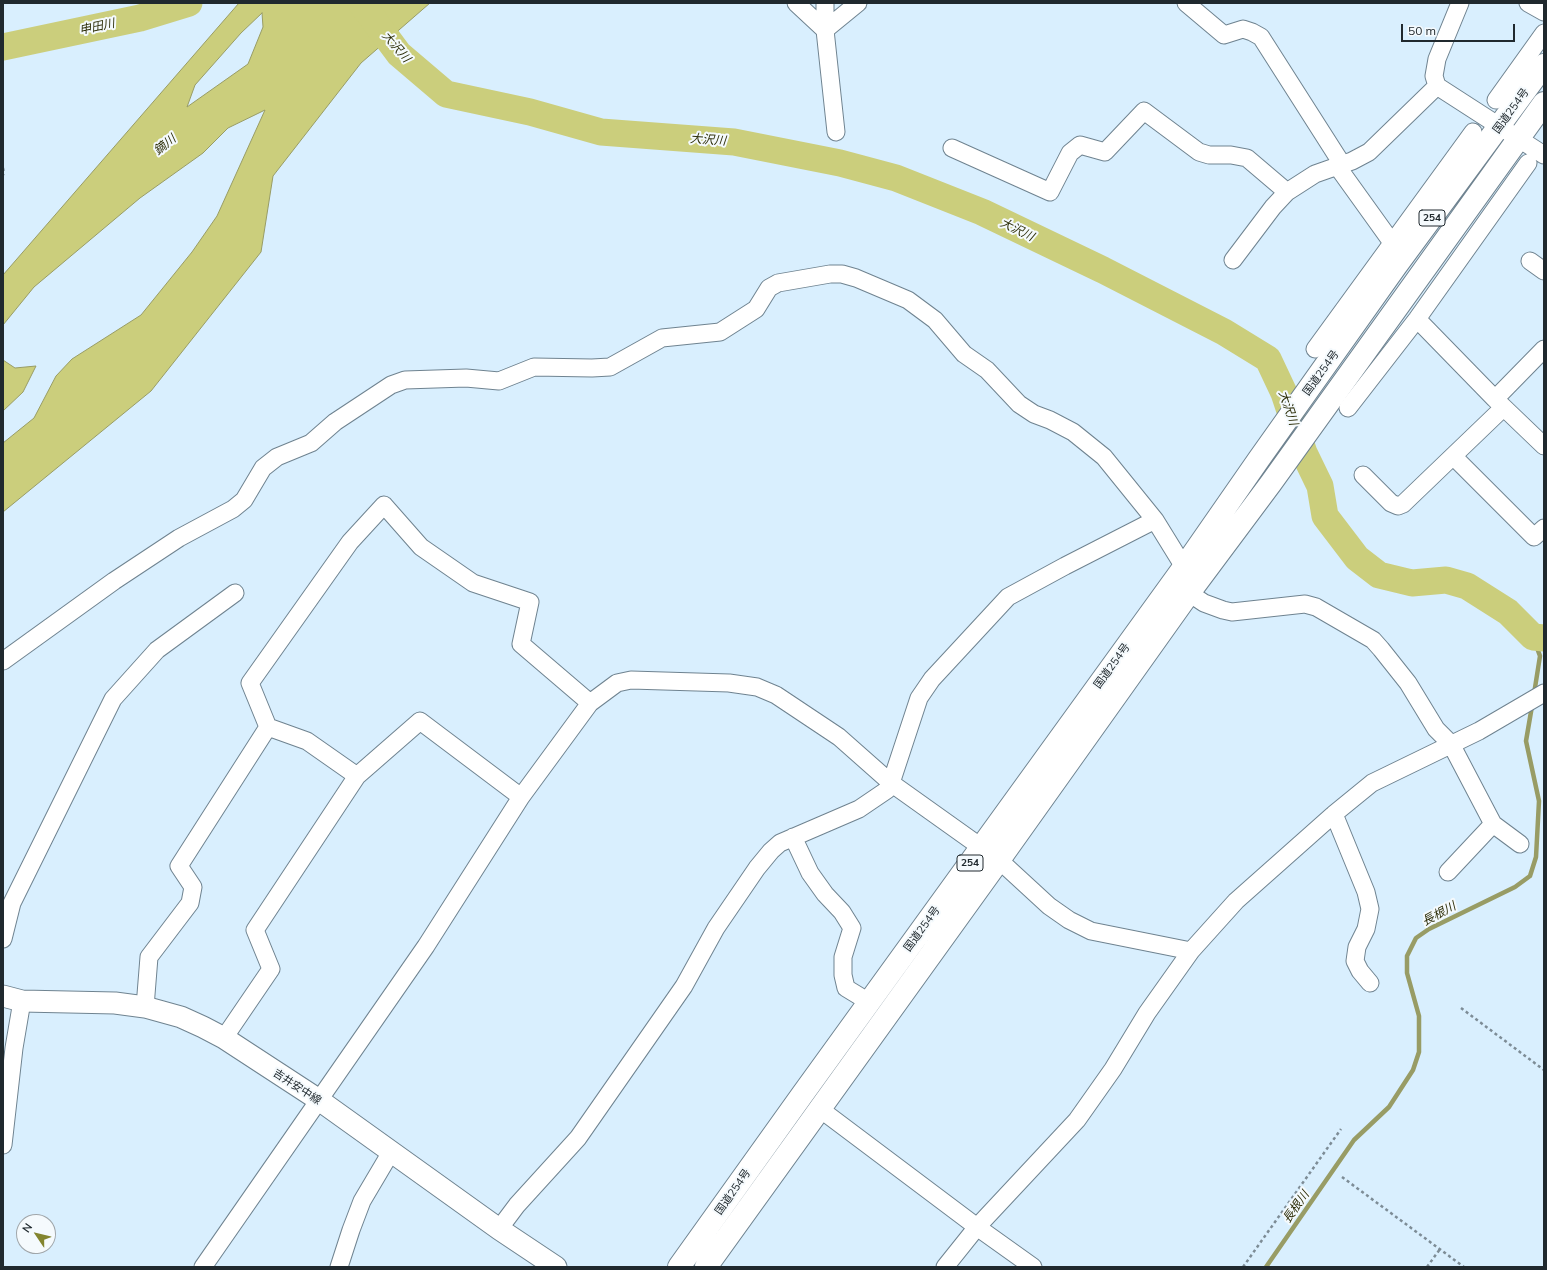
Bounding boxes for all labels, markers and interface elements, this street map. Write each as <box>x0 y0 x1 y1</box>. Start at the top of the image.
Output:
water label: 申田川 <box>78 16 116 38</box>
scale bar <box>1403 16 1517 42</box>
text: 50 m <box>1408 23 1436 38</box>
water label: 大沢川 <box>379 29 413 65</box>
street label: 国道254号 <box>1490 86 1532 136</box>
water label: 鏑川 <box>151 132 179 158</box>
water label: 大沢川 <box>690 132 726 148</box>
road number: 254 <box>1419 210 1445 226</box>
water label: 大沢川 <box>998 216 1036 244</box>
street label: 国道254号 <box>1300 348 1342 398</box>
water label: 大沢川 <box>1275 389 1301 427</box>
street label: 国道254号 <box>1091 641 1133 691</box>
road number: 254 <box>957 855 983 871</box>
water label: 長根川 <box>1420 899 1458 929</box>
street label: 国道254号 <box>901 904 943 954</box>
street label: 吉井安中線 <box>270 1066 324 1108</box>
street label: 国道254号 <box>712 1167 754 1217</box>
water label: 長根川 <box>1280 1188 1312 1226</box>
north arrow <box>16 1214 56 1254</box>
text: N <box>19 1220 35 1235</box>

